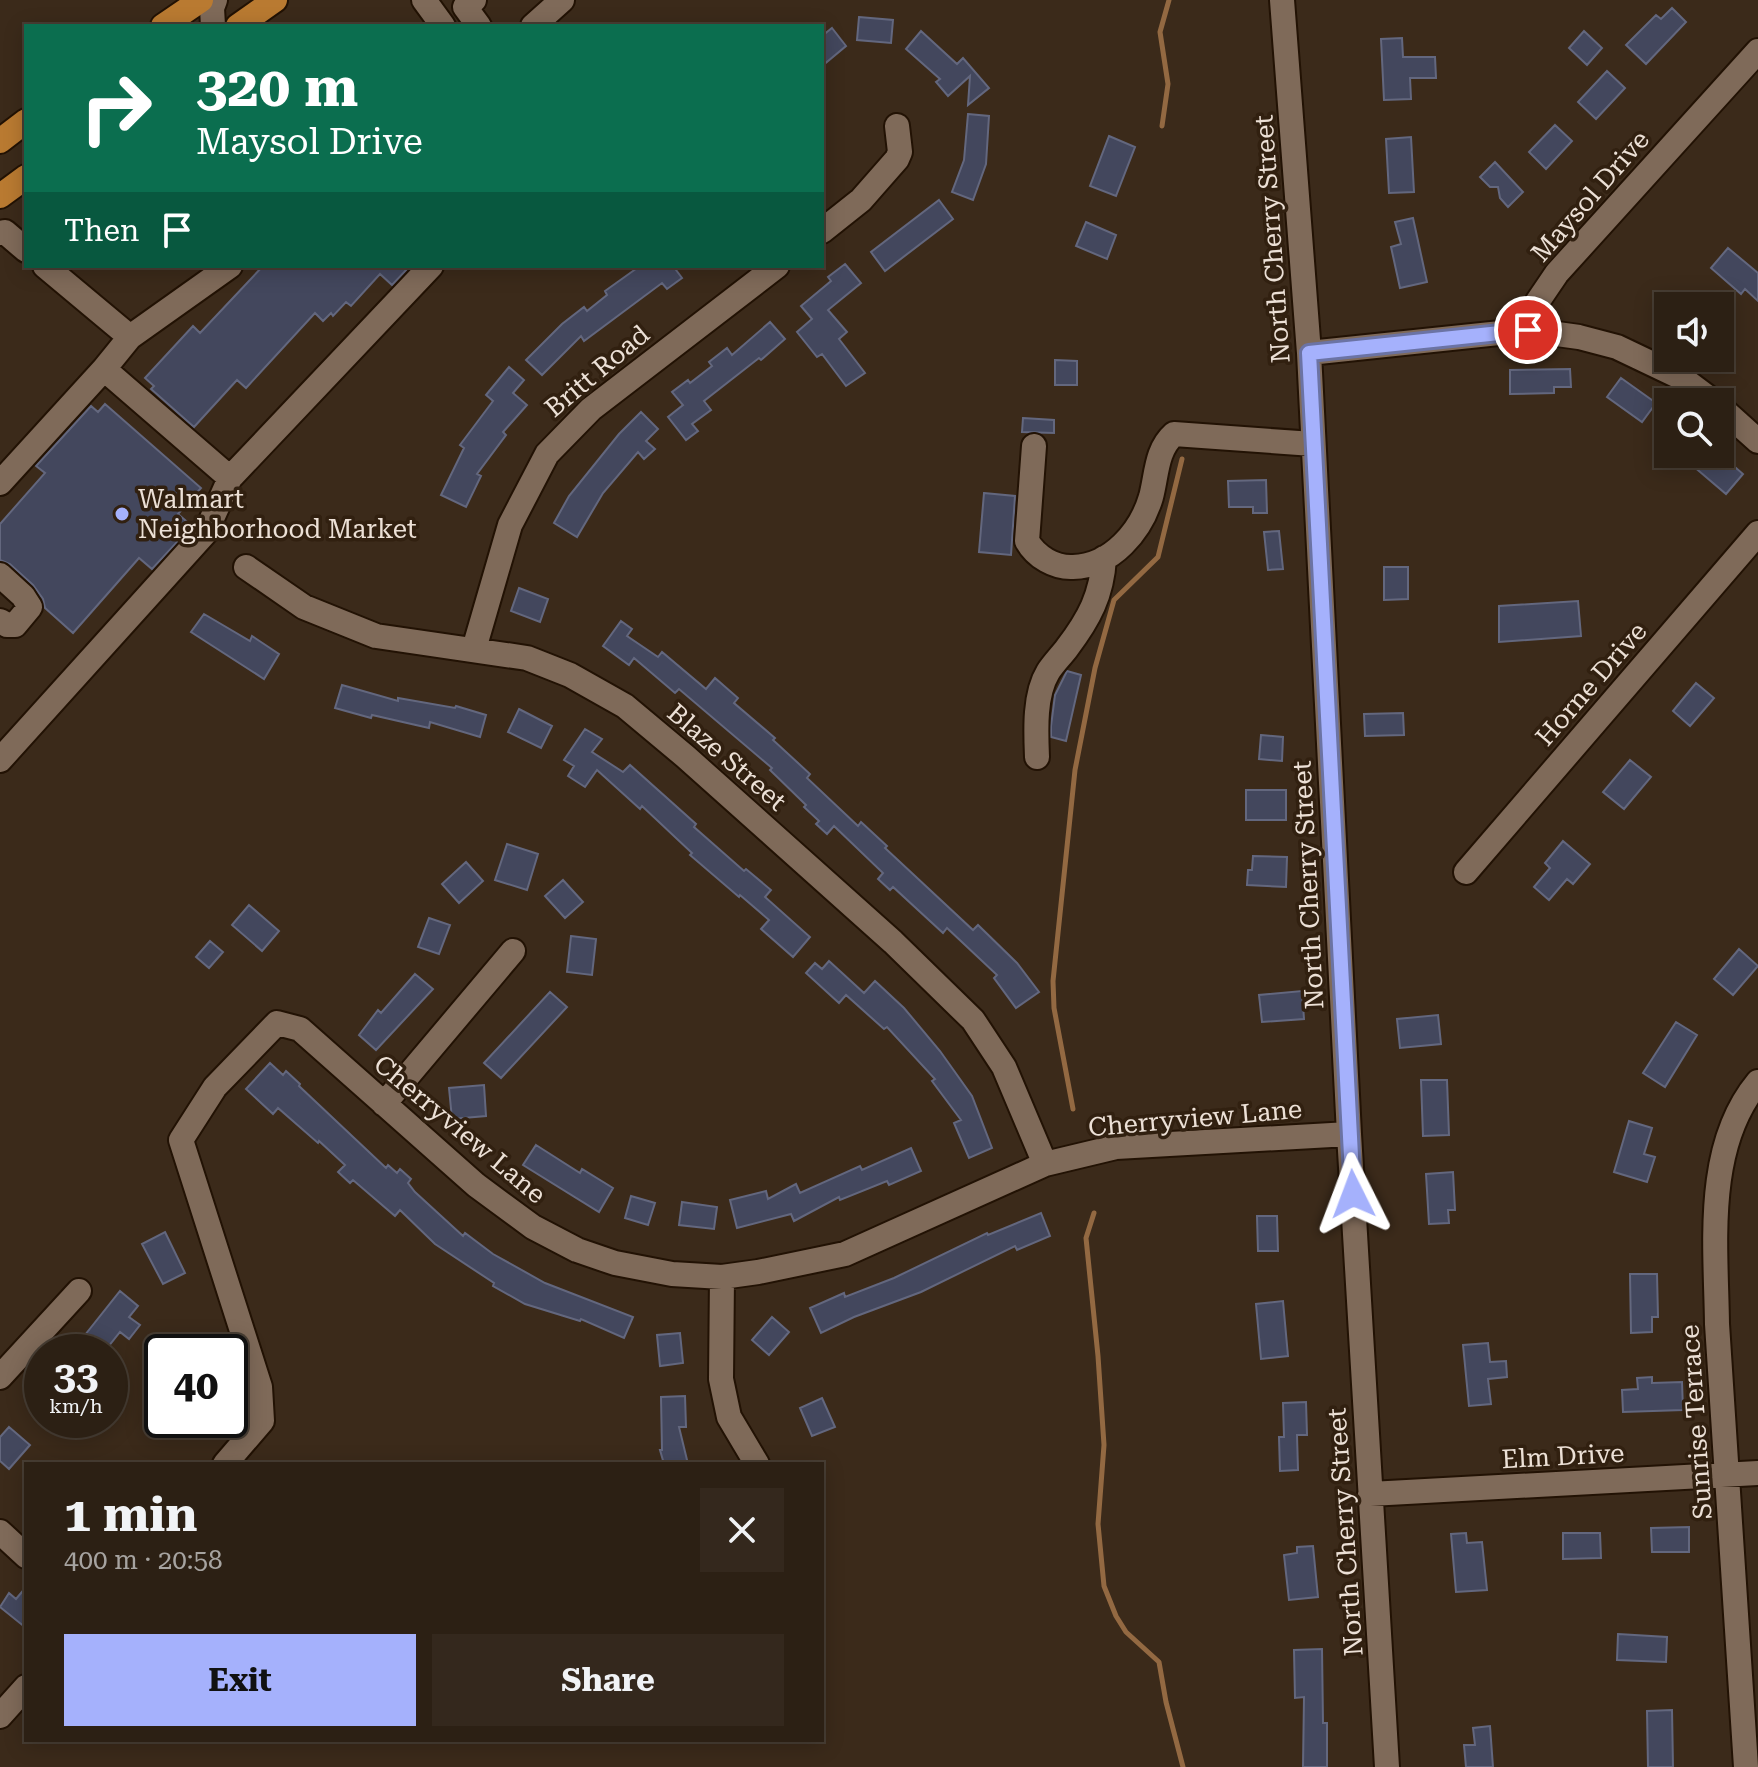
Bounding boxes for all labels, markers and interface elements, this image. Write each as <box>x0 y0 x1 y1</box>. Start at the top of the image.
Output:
text: 320 m <box>196 54 358 120</box>
icon: right <box>64 56 168 160</box>
street label: North Cherry Street <box>1248 114 1296 364</box>
text: Maysol Drive <box>196 121 423 163</box>
street label: Maysol Drive <box>1525 124 1655 268</box>
icon: arrive <box>155 208 199 252</box>
text: Then <box>64 213 139 248</box>
map controls <box>1654 292 1734 468</box>
button: sound <box>1654 292 1734 372</box>
pin <box>1494 296 1562 364</box>
icon: arrive <box>1506 308 1550 352</box>
street label: Britt Road <box>539 319 655 423</box>
button: search <box>1654 388 1734 468</box>
place label: Walmart Neighborhood Market <box>138 484 417 544</box>
marker: Walmart Neighborhood Market <box>113 505 131 523</box>
street label: Horne Drive <box>1529 616 1653 752</box>
street label: Blaze Street <box>662 697 793 817</box>
street label: North Cherry Street <box>1286 760 1329 1010</box>
street label: Cherryview Lane <box>368 1049 552 1209</box>
street label: Cherryview Lane <box>1087 1094 1303 1142</box>
position arrow <box>1311 1152 1395 1236</box>
street label: Sunrise Terrace <box>1674 1324 1718 1520</box>
speed limit sign: 40 <box>144 1334 248 1438</box>
text: 33 <box>54 1352 98 1399</box>
text: km/h <box>49 1394 103 1418</box>
street label: North Cherry Street <box>1321 1407 1369 1657</box>
street label: Elm Drive <box>1501 1438 1625 1474</box>
text: 1 min <box>64 1487 197 1543</box>
button: close <box>700 1488 784 1572</box>
text: 400 m · 20:58 <box>64 1545 223 1575</box>
button: Exit <box>64 1634 416 1726</box>
button: Share <box>432 1634 784 1726</box>

